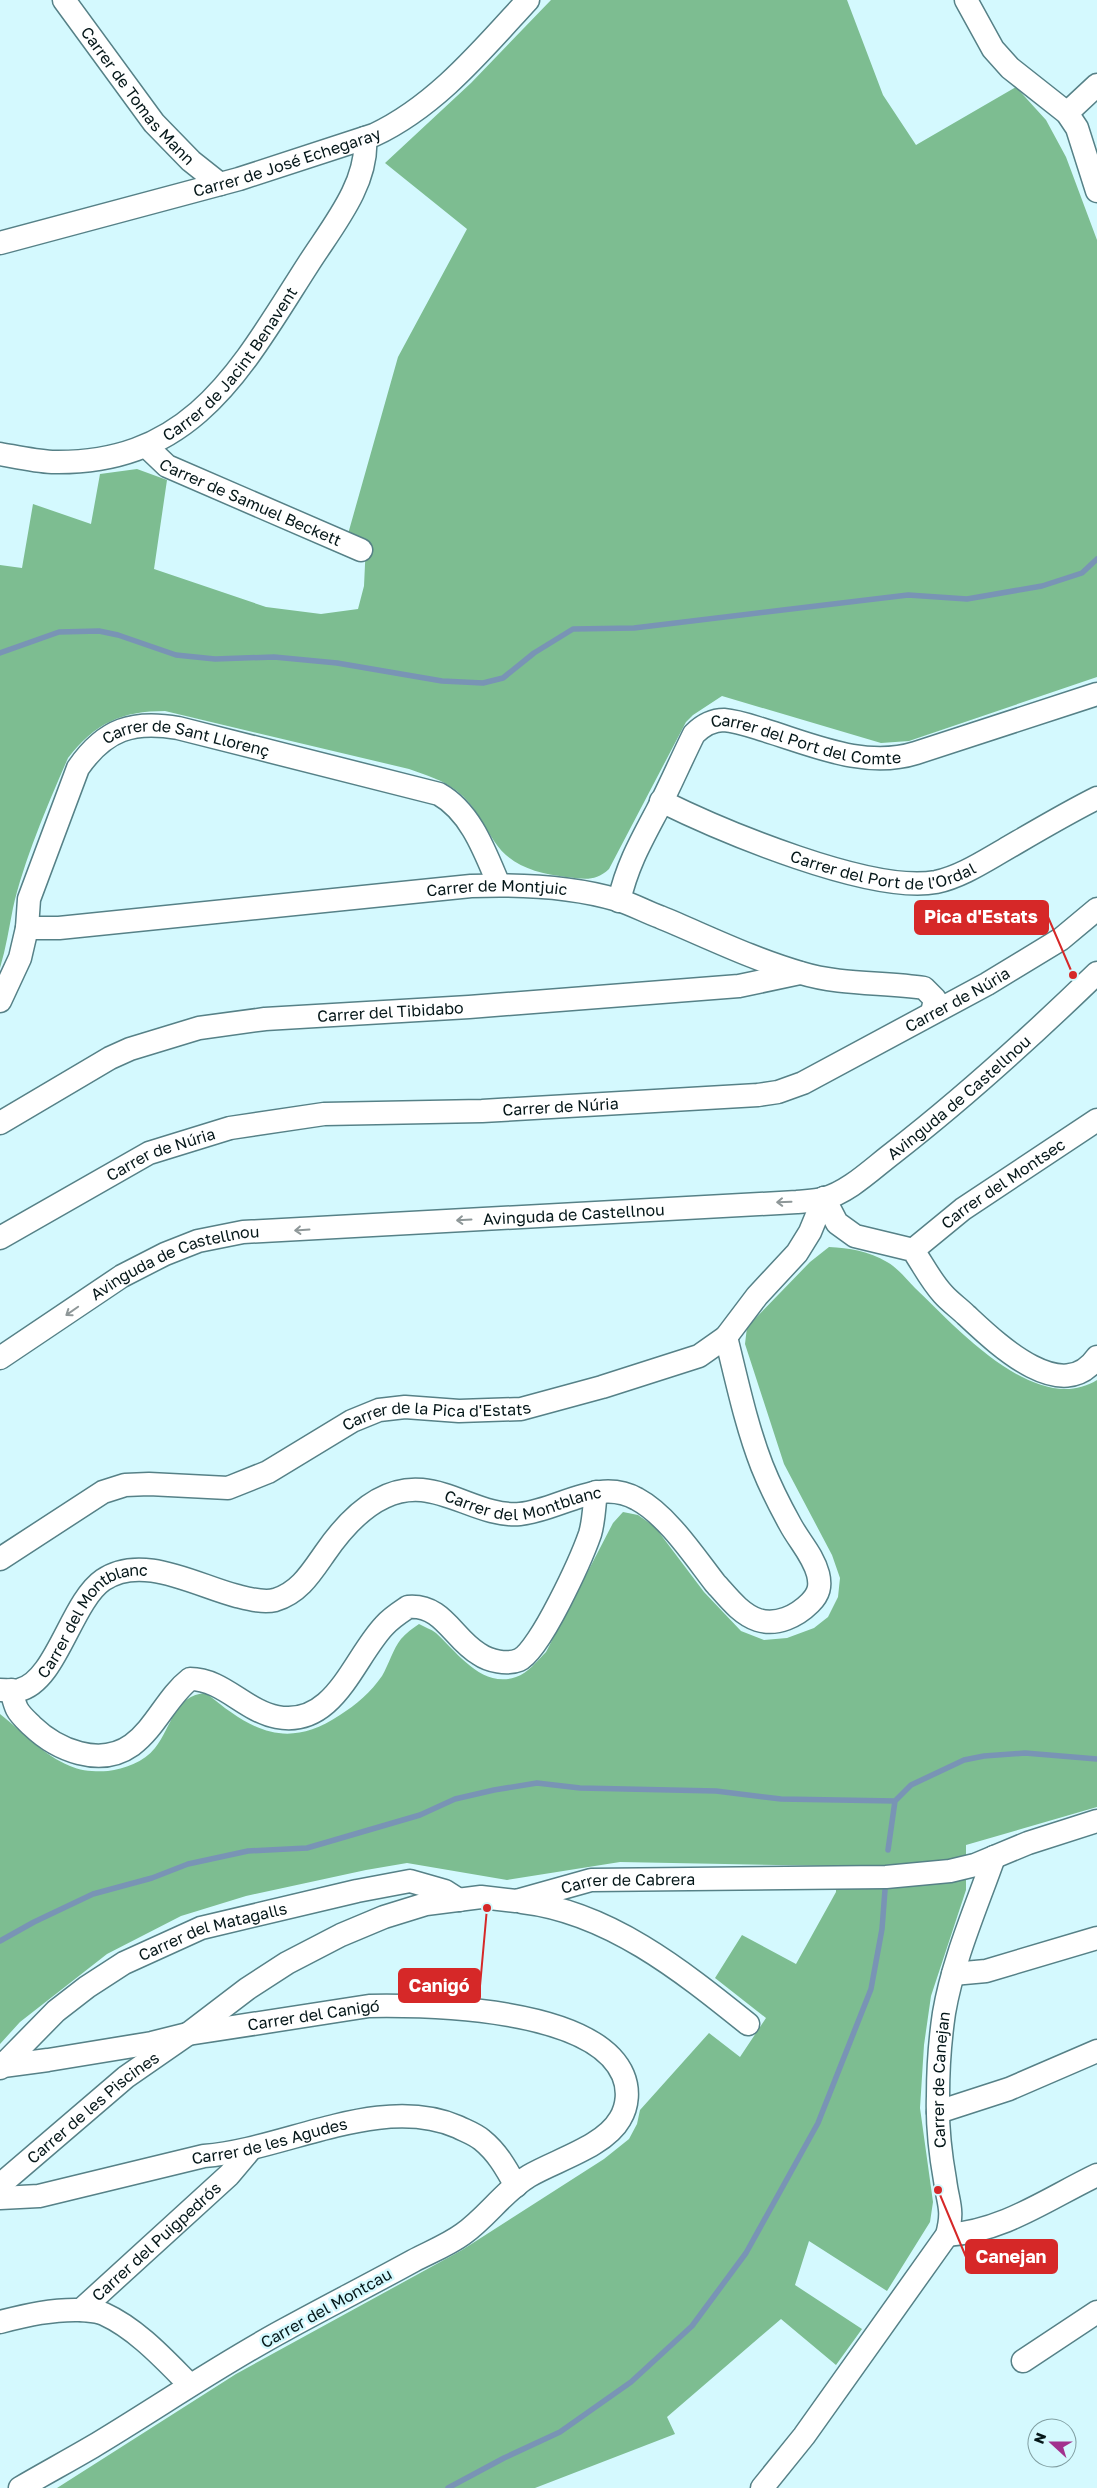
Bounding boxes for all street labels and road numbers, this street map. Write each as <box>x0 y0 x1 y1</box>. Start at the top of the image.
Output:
street label: Carrer de Tomas Mann <box>77 23 199 169</box>
street label: Carrer de José Echegaray <box>191 123 384 201</box>
street label: Carrer de Jacint Benavent <box>159 283 301 445</box>
street label: Carrer de Samuel Beckett <box>155 454 344 550</box>
street label: Carrer del Port del Comte <box>709 710 902 768</box>
street label: Carrer de Sant Llorenç <box>98 715 272 761</box>
street label: Carrer del Port de l'Ordal <box>788 846 979 894</box>
street label: Carrer de Montjuic <box>425 875 569 900</box>
street label: Carrer de Núria <box>901 963 1013 1036</box>
street label: Carrer del Tibidabo <box>316 997 464 1026</box>
street label: Avinguda de Castellnou <box>883 1031 1035 1164</box>
street label: Carrer de Núria <box>502 1093 619 1120</box>
street label: Carrer de Núria <box>103 1123 218 1185</box>
street label: Carrer del Montsec <box>937 1134 1069 1233</box>
street label: Avinguda de Castellnou <box>482 1199 665 1229</box>
street label: Avinguda de Castellnou <box>87 1221 260 1304</box>
street label: Carrer de la Pica d'Estats <box>338 1397 533 1435</box>
street label: Carrer del Montblanc <box>442 1482 603 1524</box>
street label: Carrer del Montblanc <box>33 1559 149 1682</box>
street label: Carrer de Cabrera <box>559 1869 695 1898</box>
street label: Carrer del Matagalls <box>135 1898 289 1965</box>
street label: Carrer del Canigó <box>246 1996 380 2035</box>
street label: Carrer de Canejan <box>928 2010 954 2149</box>
street label: Carrer de les Piscines <box>22 2047 163 2168</box>
street label: Carrer de les Agudes <box>189 2113 349 2169</box>
street label: Carrer del Puigpedrós <box>88 2178 225 2305</box>
street label: Carrer del Montcau <box>257 2264 395 2352</box>

